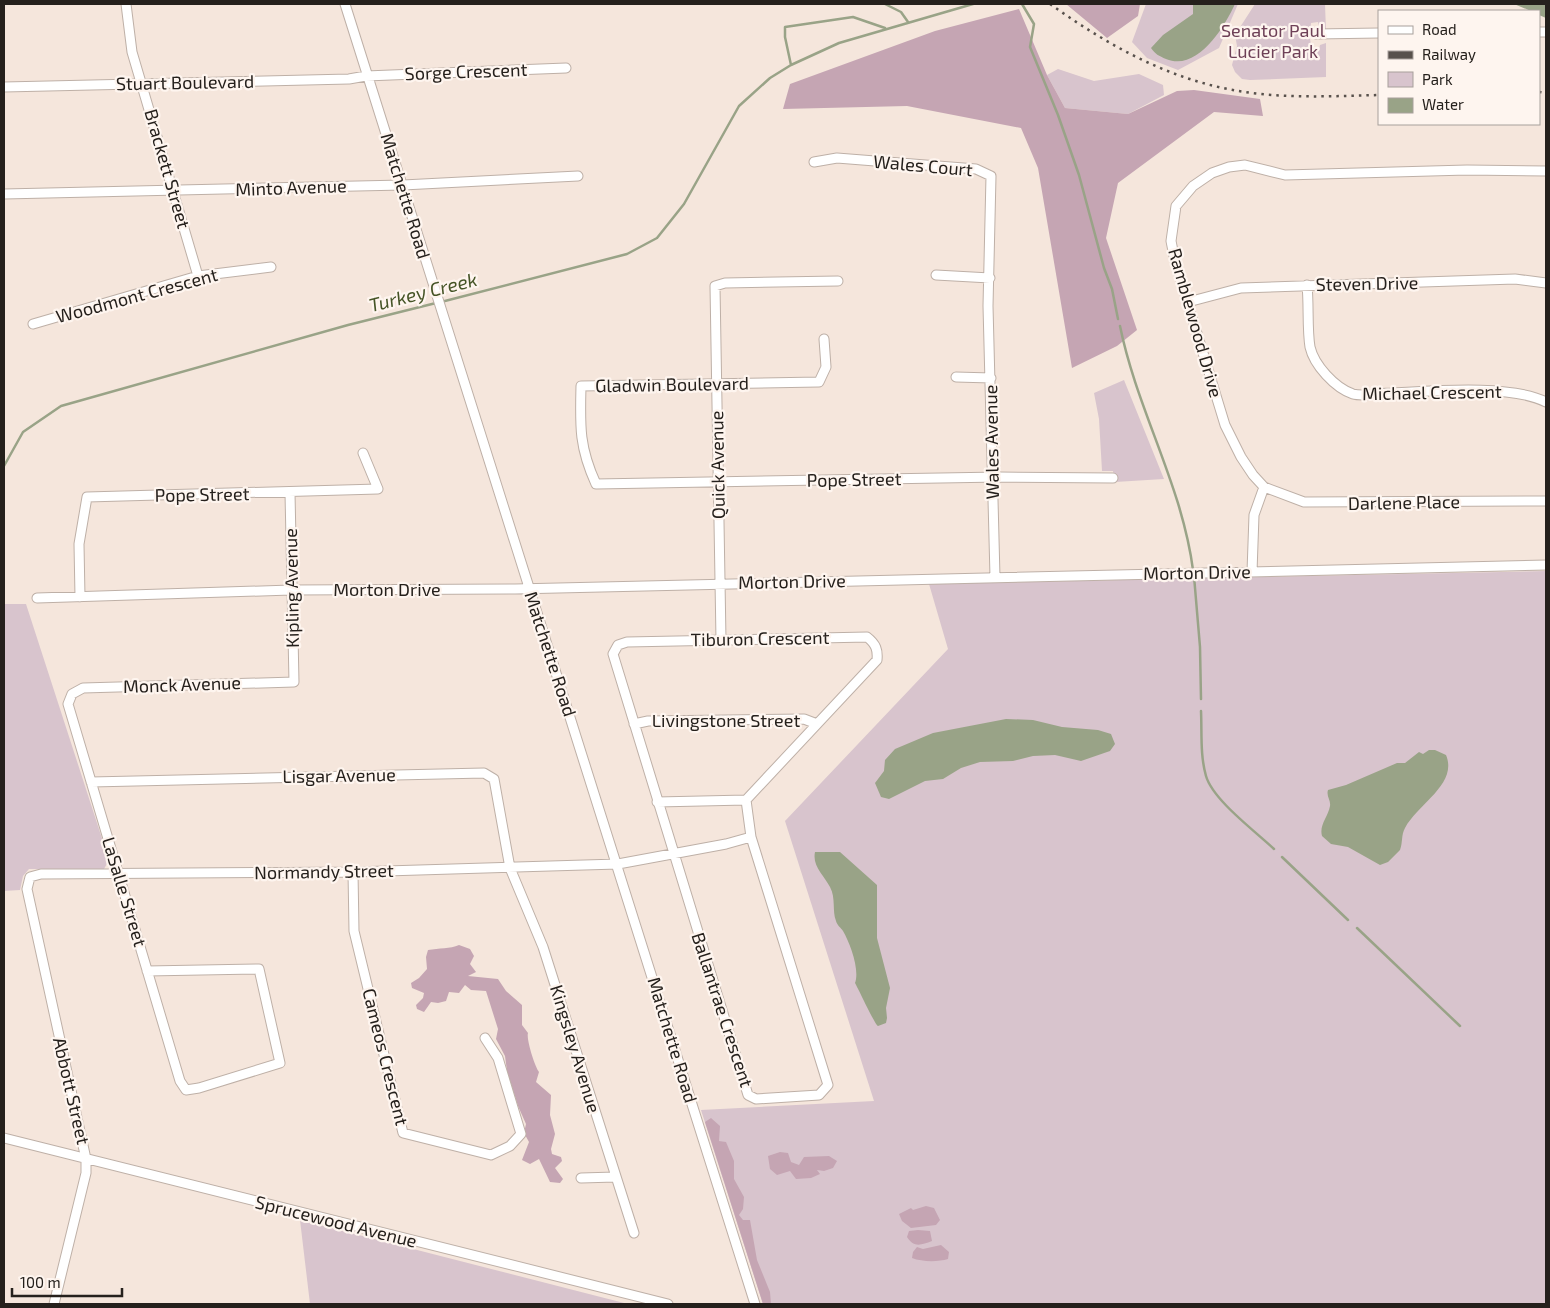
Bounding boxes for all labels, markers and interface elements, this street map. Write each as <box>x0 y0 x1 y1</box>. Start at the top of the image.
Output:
legend <box>1378 10 1540 125</box>
park label: Senator Paul Lucier Park <box>1221 19 1326 62</box>
text: Road <box>1422 20 1457 38</box>
text: Railway <box>1422 45 1476 63</box>
street label: Sorge Crescent <box>404 58 528 84</box>
street label: Stuart Boulevard <box>116 70 254 94</box>
text: Park <box>1422 70 1453 88</box>
text: Water <box>1422 95 1464 113</box>
street label: Brackett Street <box>140 106 196 231</box>
street label: Matchette Road <box>376 130 436 261</box>
street label: Wales Court <box>872 150 974 180</box>
street label: Minto Avenue <box>235 174 347 200</box>
street label: Ramblewood Drive <box>1164 246 1228 400</box>
street label: Woodmont Crescent <box>53 263 220 327</box>
water label: Turkey Creek <box>366 267 480 317</box>
street label: Steven Drive <box>1315 271 1419 295</box>
street label: Gladwin Boulevard <box>595 372 749 396</box>
street label: Michael Crescent <box>1362 380 1502 404</box>
street label: Wales Avenue <box>979 384 1003 500</box>
street label: Quick Avenue <box>705 411 729 519</box>
street label: Pope Street <box>806 467 902 491</box>
street label: Pope Street <box>154 482 250 506</box>
street label: Darlene Place <box>1348 490 1460 514</box>
street label: Kipling Avenue <box>279 528 303 648</box>
street label: Morton Drive <box>1143 560 1251 584</box>
street label: Morton Drive <box>738 569 846 593</box>
street label: Morton Drive <box>333 578 441 600</box>
street label: Matchette Road <box>520 588 582 719</box>
street label: Tiburon Crescent <box>690 626 830 650</box>
street label: Monck Avenue <box>123 671 241 697</box>
street label: Livingstone Street <box>652 709 800 731</box>
street label: Lisgar Avenue <box>282 763 396 787</box>
street label: LaSalle Street <box>98 834 152 949</box>
street label: Normandy Street <box>254 859 394 883</box>
street label: Ballantrae Crescent <box>688 930 758 1090</box>
street label: Matchette Road <box>643 974 703 1105</box>
street label: Kingsley Avenue <box>546 982 606 1115</box>
street label: Cameos Crescent <box>358 986 414 1128</box>
street label: Abbott Street <box>49 1035 95 1147</box>
street label: Sprucewood Avenue <box>253 1190 419 1252</box>
scale bar <box>12 1266 122 1298</box>
text: 100 m <box>20 1273 61 1291</box>

